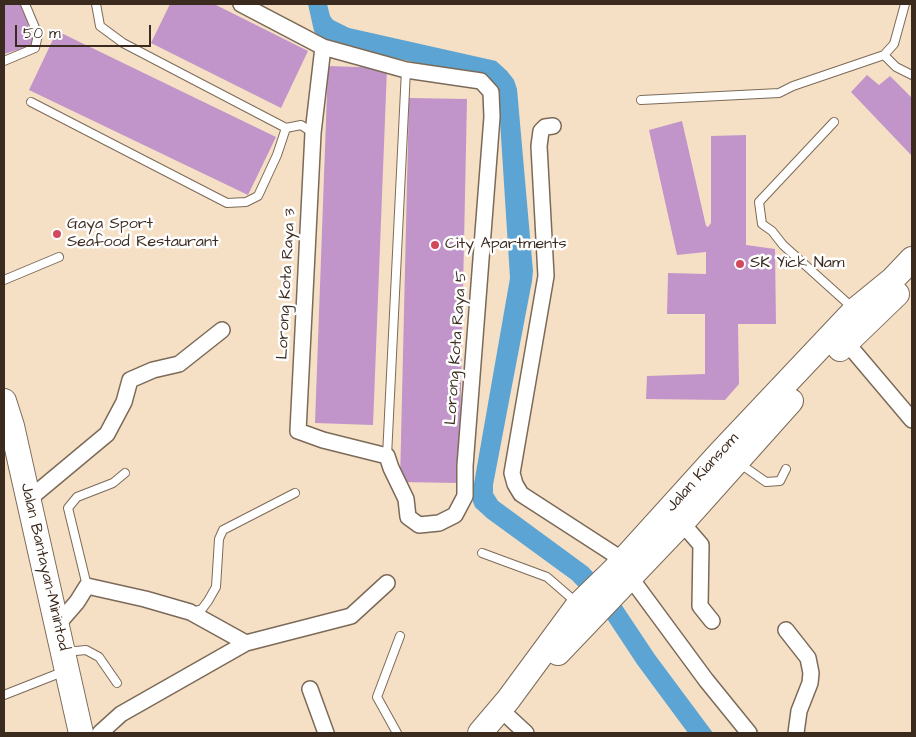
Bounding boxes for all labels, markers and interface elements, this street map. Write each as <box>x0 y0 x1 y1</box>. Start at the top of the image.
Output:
scale bar <box>18 15 154 47</box>
text: 50 m <box>23 23 61 44</box>
street label: Lorong Kota Raya 3 <box>273 208 301 360</box>
place label: Gaya Sport Seafood Restaurant <box>67 215 218 253</box>
marker: Gaya Sport Seafood Restaurant <box>51 228 63 240</box>
place label: City Apartments <box>445 235 567 255</box>
marker: City Apartments <box>429 239 441 251</box>
place label: SK Yick Nam <box>750 254 844 274</box>
marker: SK Yick Nam <box>734 258 746 270</box>
street label: Lorong Kota Raya 5 <box>442 270 472 426</box>
street label: Jalan Kiansom <box>663 430 743 516</box>
street label: Jalan Bantayan-Minintod <box>15 481 73 653</box>

